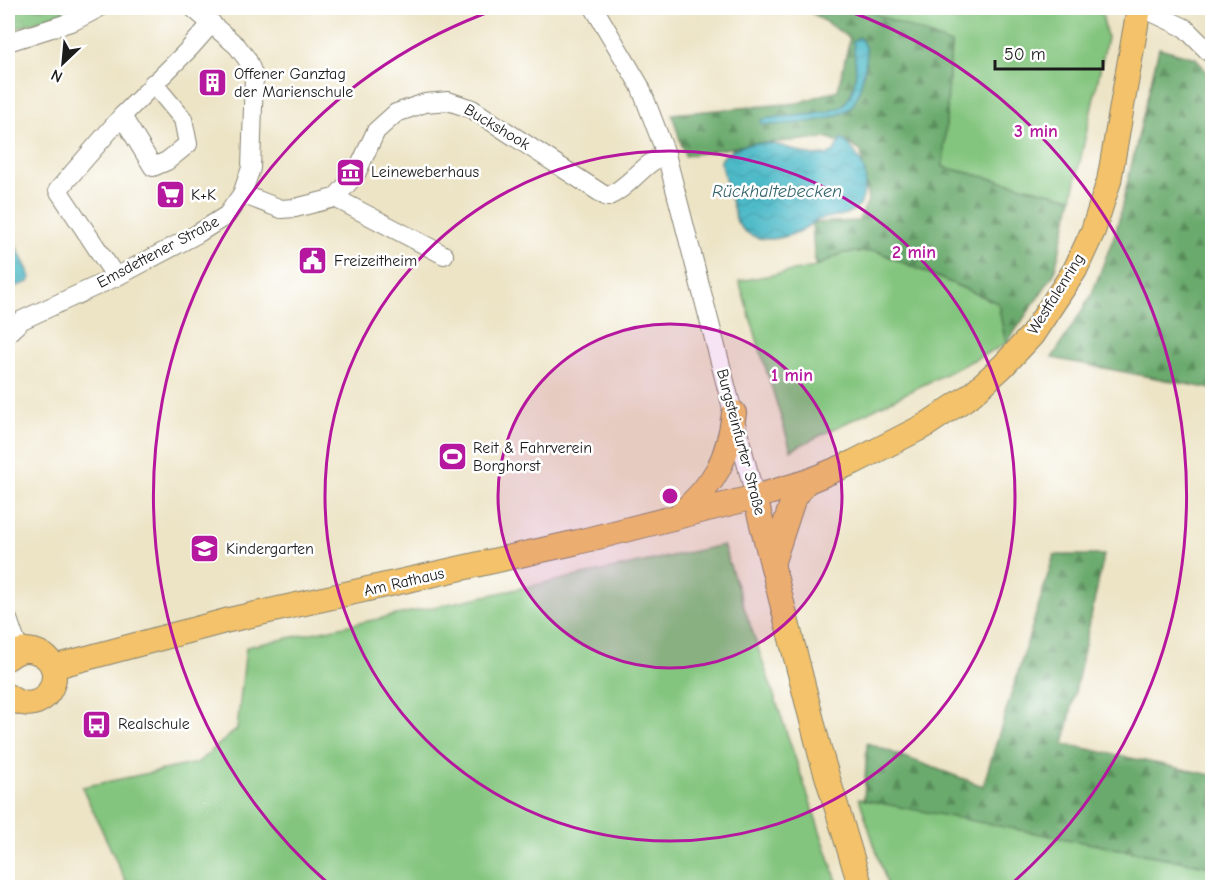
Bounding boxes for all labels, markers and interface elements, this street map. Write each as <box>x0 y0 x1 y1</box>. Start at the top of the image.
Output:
north arrow <box>33 33 93 93</box>
scale bar <box>995 33 1103 71</box>
text: 50 m <box>1004 44 1046 65</box>
text: N <box>48 65 65 86</box>
place label: Offener Ganztag der Marienschule <box>234 65 353 101</box>
building icon: Offener Ganztag der Marienschule <box>197 67 229 99</box>
street label: Buckshook <box>461 100 533 154</box>
text: 3 min <box>1014 121 1058 142</box>
museum icon: Leineweberhaus <box>334 156 366 188</box>
place label: Leineweberhaus <box>371 163 479 181</box>
supermarket icon: K+K <box>154 179 186 211</box>
water label: Rückhaltebecken <box>712 181 842 202</box>
place label: K+K <box>191 186 216 204</box>
street label: Emsdettener Straße <box>94 212 222 292</box>
text: 2 min <box>892 242 936 263</box>
public building icon: Freizeitheim <box>297 245 329 277</box>
street label: Westfalenring <box>1024 250 1088 338</box>
place label: Freizeitheim <box>334 252 417 270</box>
text: 1 min <box>771 365 813 386</box>
street label: Burgsteinfurter Straße <box>713 367 769 517</box>
place label: Reit & Fahrverein Borghorst <box>473 439 592 475</box>
sports icon: Reit & Fahrverein Borghorst <box>436 441 468 473</box>
centre of rings <box>660 486 680 506</box>
school or university icon: Kindergarten <box>189 533 221 565</box>
place label: Kindergarten <box>226 540 314 558</box>
street label: Am Rathaus <box>362 564 446 600</box>
bus stop icon: Realschule <box>81 708 113 740</box>
place label: Realschule <box>118 715 190 733</box>

